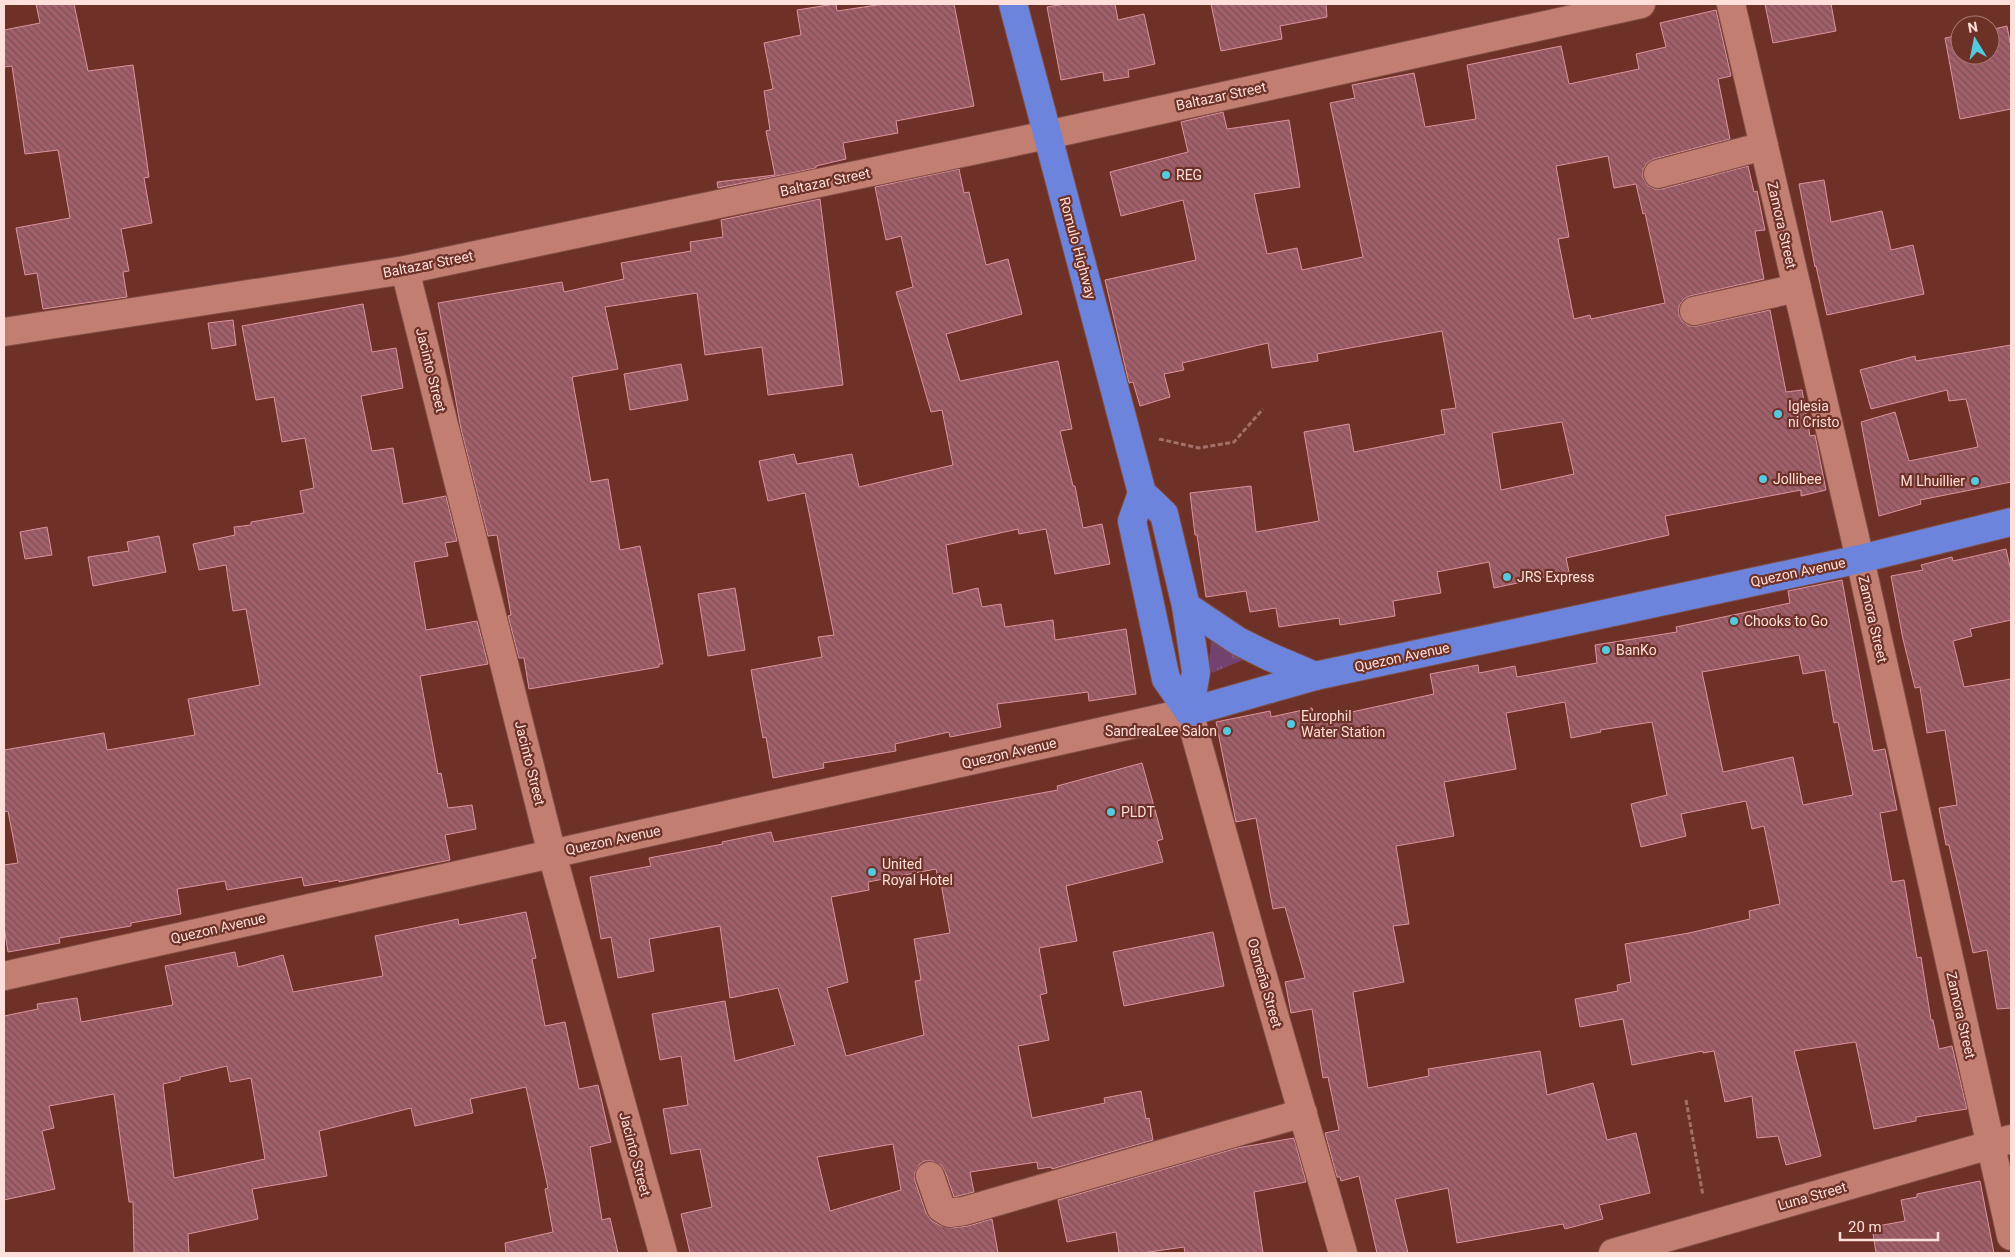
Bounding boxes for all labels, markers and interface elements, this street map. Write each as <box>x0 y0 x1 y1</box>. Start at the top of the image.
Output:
north arrow <box>1950 15 2000 65</box>
text: N <box>1966 18 1979 36</box>
street label: Baltazar Street <box>1175 79 1268 113</box>
street label: Baltazar Street <box>779 165 872 199</box>
place label: REG <box>1176 167 1202 183</box>
marker: REG <box>1160 169 1172 181</box>
street label: Zamora Street <box>1764 180 1800 270</box>
street label: Romulo Highway <box>1057 195 1099 301</box>
street label: Baltazar Street <box>381 247 475 281</box>
street label: Jacinto Street <box>413 326 449 414</box>
place label: Iglesia ni Cristo <box>1788 398 1840 430</box>
marker: Iglesia ni Cristo <box>1772 408 1784 420</box>
place label: Jollibee <box>1773 471 1822 487</box>
marker: Jollibee <box>1757 473 1769 485</box>
place label: M Lhuillier <box>1901 473 1965 489</box>
marker: M Lhuillier <box>1969 475 1981 487</box>
street label: Quezon Avenue <box>1749 554 1847 590</box>
place label: JRS Express <box>1517 569 1594 585</box>
marker: JRS Express <box>1501 571 1513 583</box>
street label: Zamora Street <box>1855 574 1891 664</box>
place label: Chooks to Go <box>1744 613 1828 629</box>
marker: Chooks to Go <box>1728 615 1740 627</box>
street label: Quezon Avenue <box>1353 639 1451 675</box>
place label: BanKo <box>1616 642 1657 658</box>
marker: BanKo <box>1600 644 1612 656</box>
place label: Europhil Water Station <box>1301 708 1385 740</box>
marker: Europhil Water Station <box>1285 718 1297 730</box>
street label: Jacinto Street <box>512 719 548 807</box>
place label: SandreaLee Salon <box>1105 723 1217 739</box>
marker: SandreaLee Salon <box>1221 725 1233 737</box>
street label: Quezon Avenue <box>960 734 1058 772</box>
place label: PLDT <box>1121 804 1155 820</box>
marker: PLDT <box>1105 806 1117 818</box>
street label: Quezon Avenue <box>564 822 662 858</box>
place label: United Royal Hotel <box>882 856 953 888</box>
marker: United Royal Hotel <box>866 866 878 878</box>
street label: Quezon Avenue <box>169 909 267 947</box>
street label: Osmeña Street <box>1245 936 1286 1030</box>
street label: Zamora Street <box>1943 970 1979 1060</box>
street label: Jacinto Street <box>616 1110 654 1198</box>
street label: Luna Street <box>1776 1178 1849 1213</box>
scale bar <box>1840 1210 1938 1242</box>
text: 20 m <box>1848 1218 1882 1236</box>

